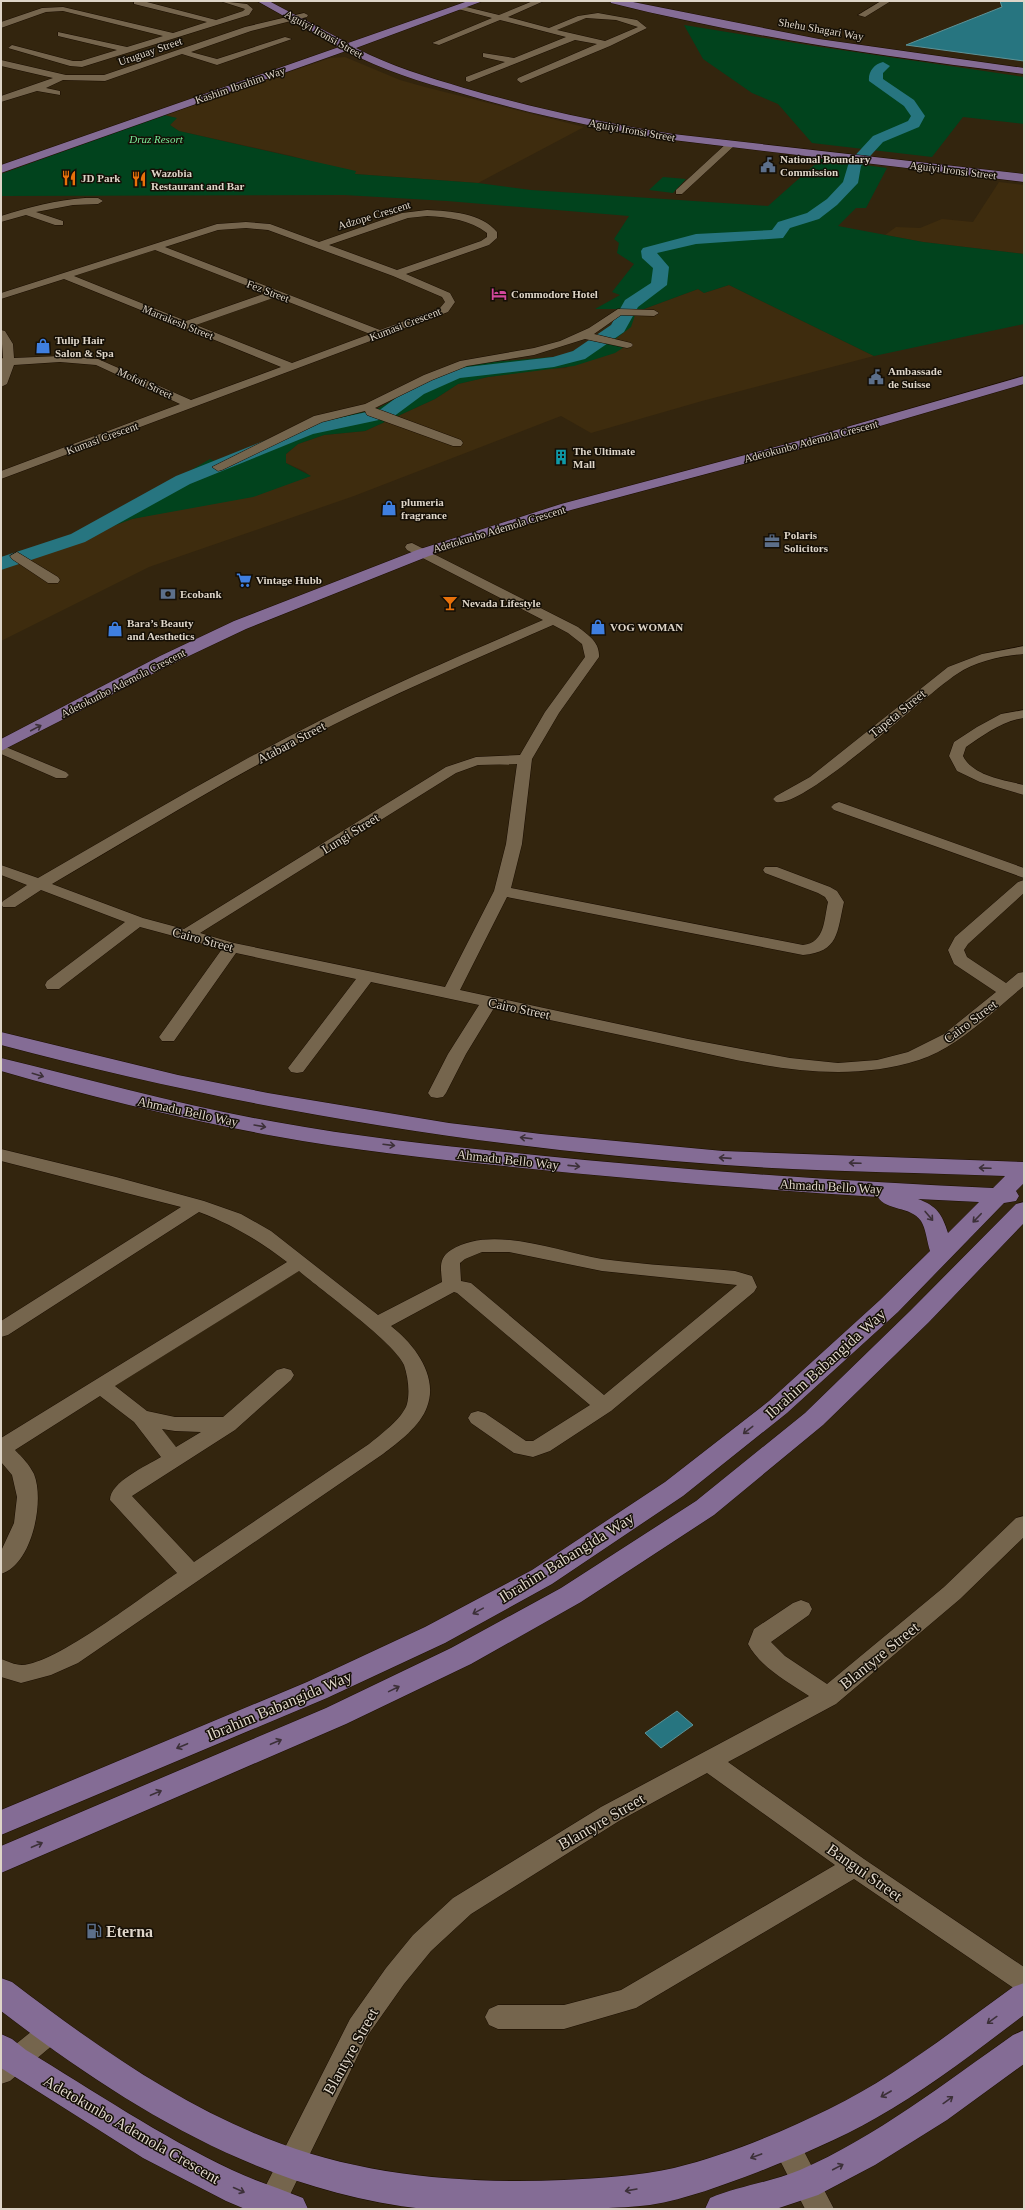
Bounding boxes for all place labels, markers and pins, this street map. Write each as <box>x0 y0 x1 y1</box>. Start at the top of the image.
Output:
place label: National Boundary Commission <box>780 153 871 178</box>
public building icon: National Boundary Commission <box>759 156 777 174</box>
place label: Wazobia Restaurant and Bar <box>151 167 245 192</box>
restaurant icon: JD Park <box>60 169 78 187</box>
restaurant icon: Wazobia Restaurant and Bar <box>130 170 148 188</box>
place label: JD Park <box>81 172 121 184</box>
hotel icon: Commodore Hotel <box>490 285 508 303</box>
place label: Commodore Hotel <box>511 288 598 300</box>
place label: Tulip Hair Salon & Spa <box>55 334 114 359</box>
shop icon: Tulip Hair Salon & Spa <box>34 337 52 355</box>
place label: Ambassade de Suisse <box>888 365 942 390</box>
public building icon: Ambassade de Suisse <box>867 368 885 386</box>
place label: The Ultimate Mall <box>573 445 635 470</box>
building icon: The Ultimate Mall <box>552 448 570 466</box>
place label: plumeria fragrance <box>401 496 447 521</box>
shop icon: plumeria fragrance <box>380 499 398 517</box>
place label: Polaris Solicitors <box>784 529 829 554</box>
office icon: Polaris Solicitors <box>763 532 781 550</box>
supermarket icon: Vintage Hubb <box>235 571 253 589</box>
place label: Vintage Hubb <box>256 574 322 586</box>
bank icon: Ecobank <box>159 585 177 603</box>
place label: Ecobank <box>180 588 222 600</box>
bar icon: Nevada Lifestyle <box>441 594 459 612</box>
place label: Nevada Lifestyle <box>462 597 541 609</box>
place label: Bara’s Beauty and Aesthetics <box>127 617 195 642</box>
shop icon: VOG WOMAN <box>589 618 607 636</box>
shop icon: Bara’s Beauty and Aesthetics <box>106 620 124 638</box>
place label: VOG WOMAN <box>610 621 683 633</box>
fuel station icon: Eterna <box>85 1922 103 1940</box>
place label: Eterna <box>106 1923 153 1940</box>

